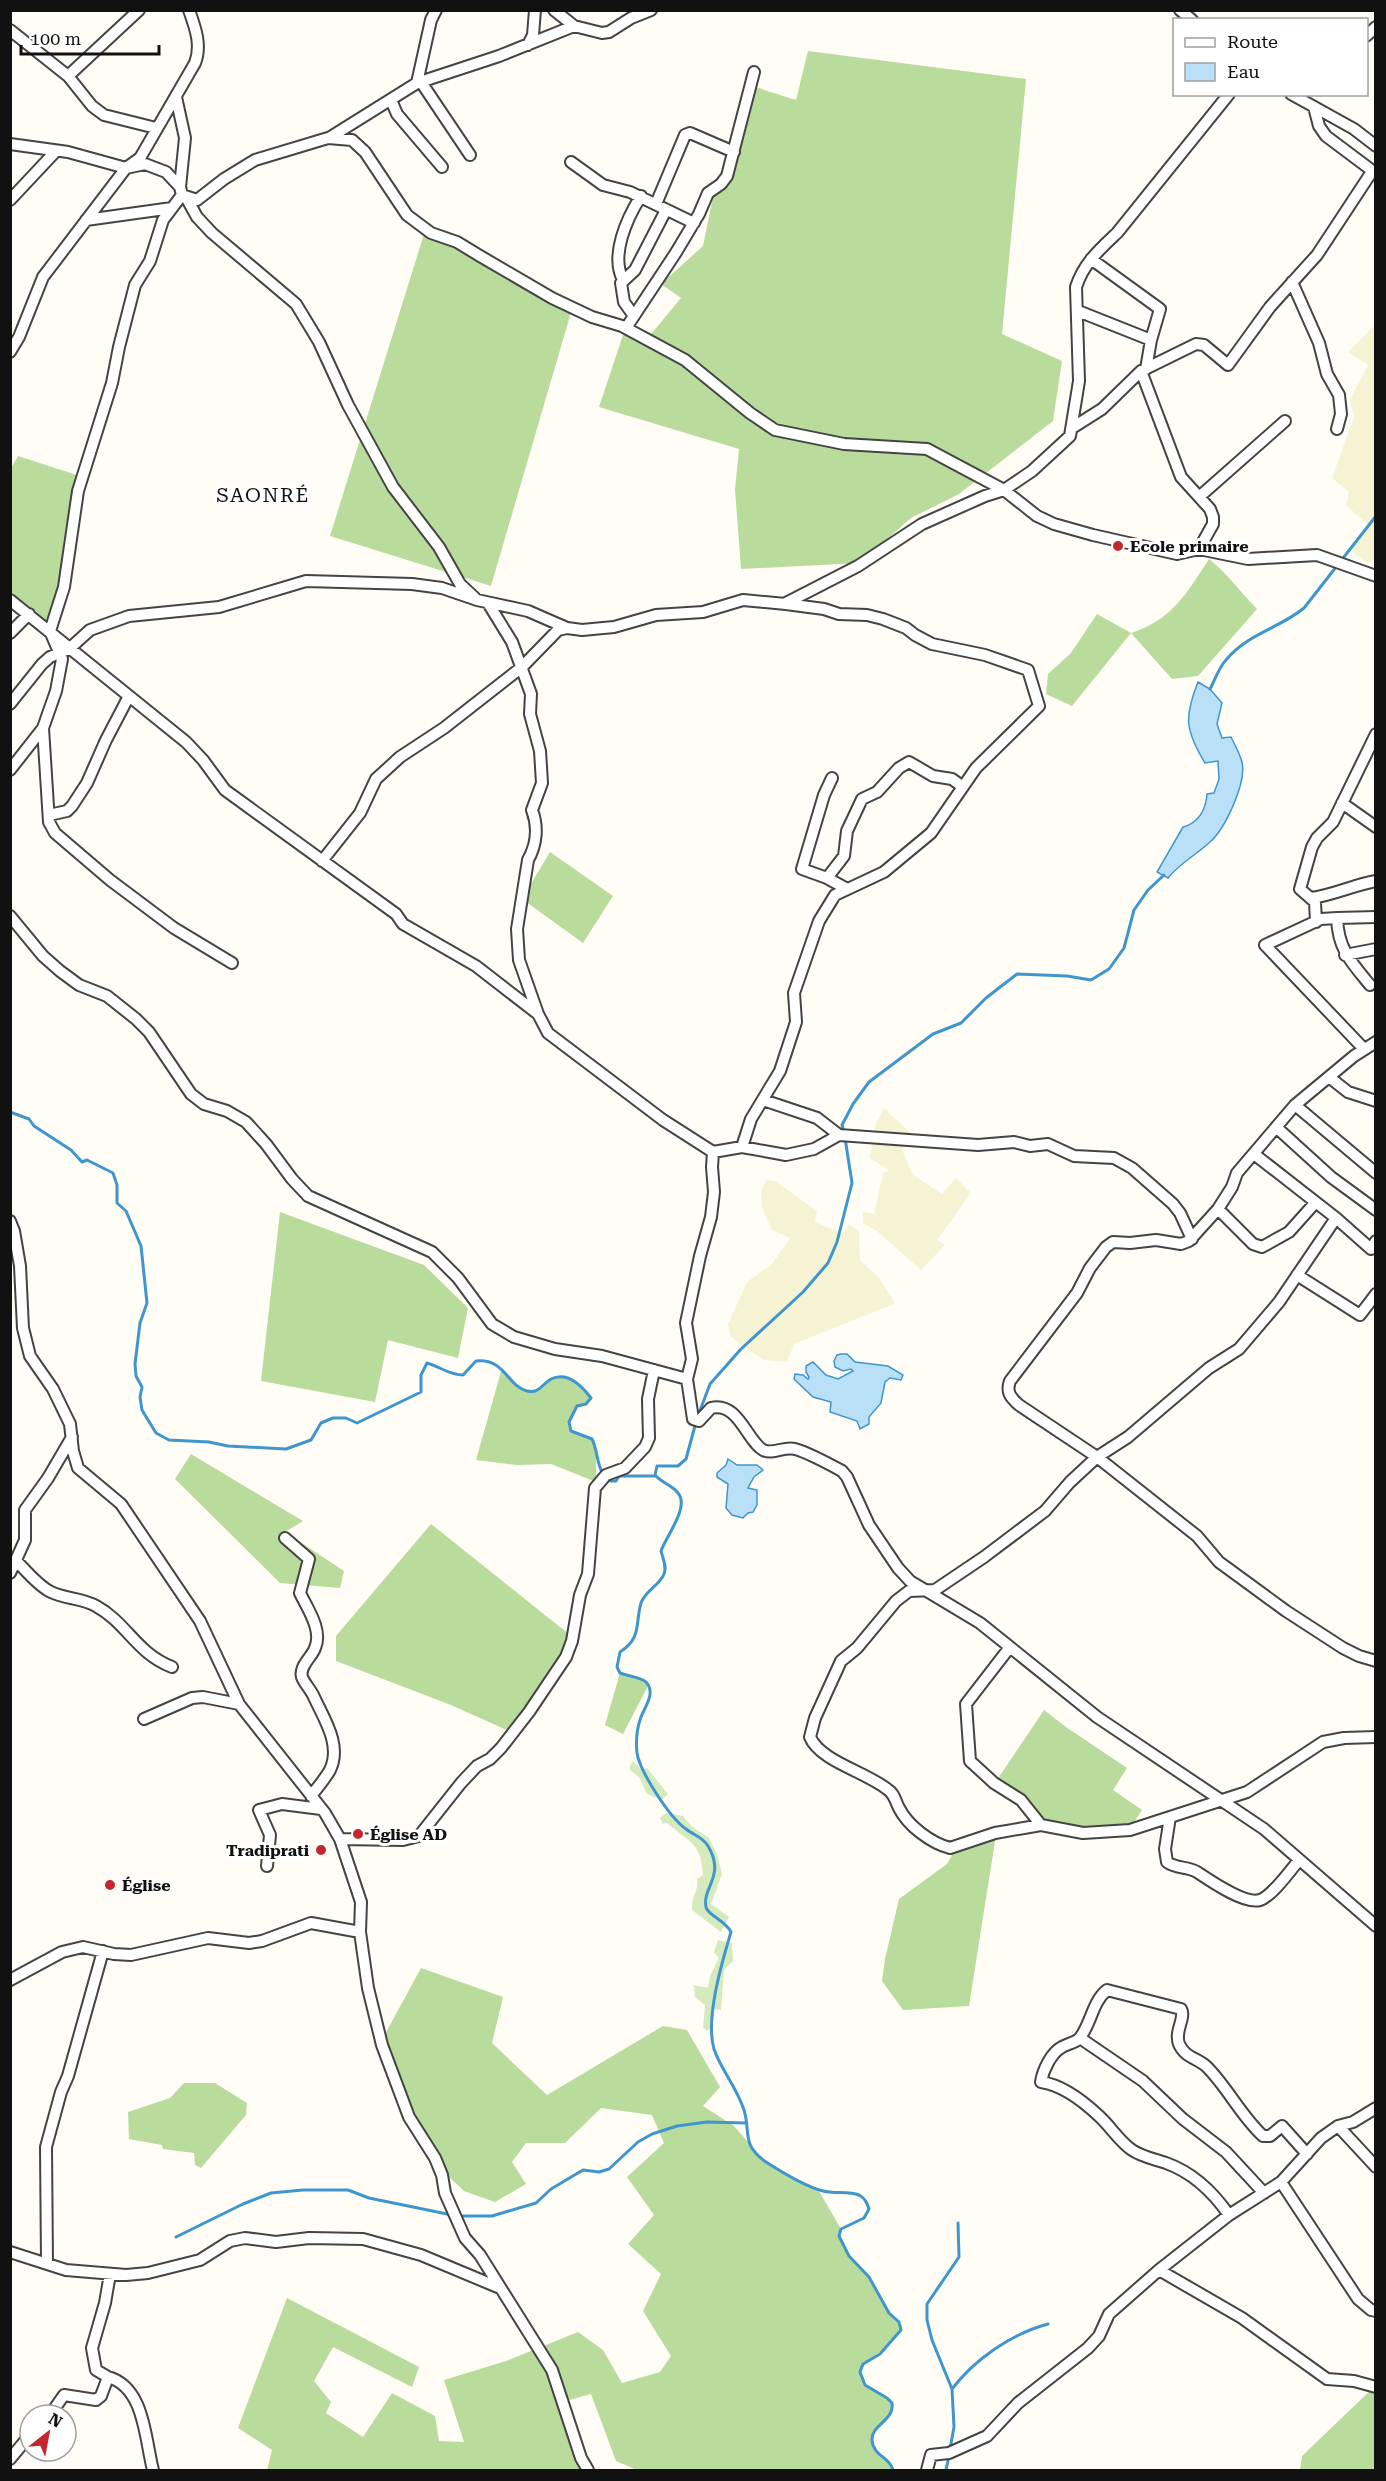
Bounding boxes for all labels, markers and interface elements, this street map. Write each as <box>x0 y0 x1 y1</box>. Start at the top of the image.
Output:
scale bar <box>21 18 159 56</box>
legend <box>1173 18 1368 96</box>
text: 100 m <box>30 28 81 49</box>
text: Route <box>1227 31 1278 52</box>
text: Eau <box>1227 61 1260 82</box>
district label: SAONRÉ <box>216 483 310 507</box>
place label: Ecole primaire <box>1130 537 1249 556</box>
marker: Ecole primaire <box>1111 539 1125 553</box>
place label: Église AD <box>370 1825 447 1844</box>
marker: Église AD <box>351 1827 365 1841</box>
place label: Tradiprati <box>226 1841 310 1860</box>
marker: Tradiprati <box>314 1843 328 1857</box>
place label: Église <box>122 1876 171 1895</box>
marker: Église <box>103 1878 117 1892</box>
north arrow <box>18 2403 78 2463</box>
text: N <box>45 2409 66 2432</box>

